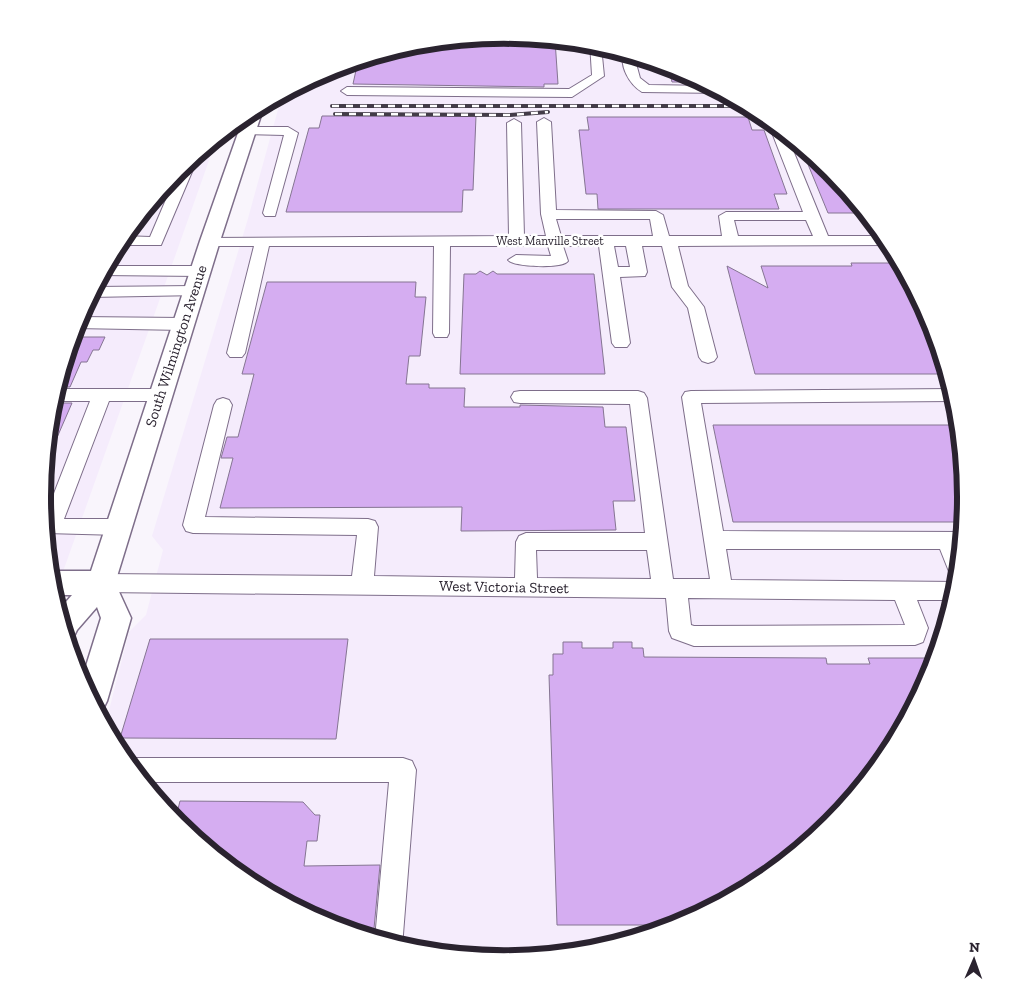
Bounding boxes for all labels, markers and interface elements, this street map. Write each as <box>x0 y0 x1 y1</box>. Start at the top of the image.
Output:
street label: West Manville Street <box>496 234 604 248</box>
street label: South Wilmington Avenue <box>141 263 211 429</box>
street label: West Victoria Street <box>439 577 570 597</box>
north arrow <box>949 935 999 985</box>
text: N <box>969 939 980 956</box>

